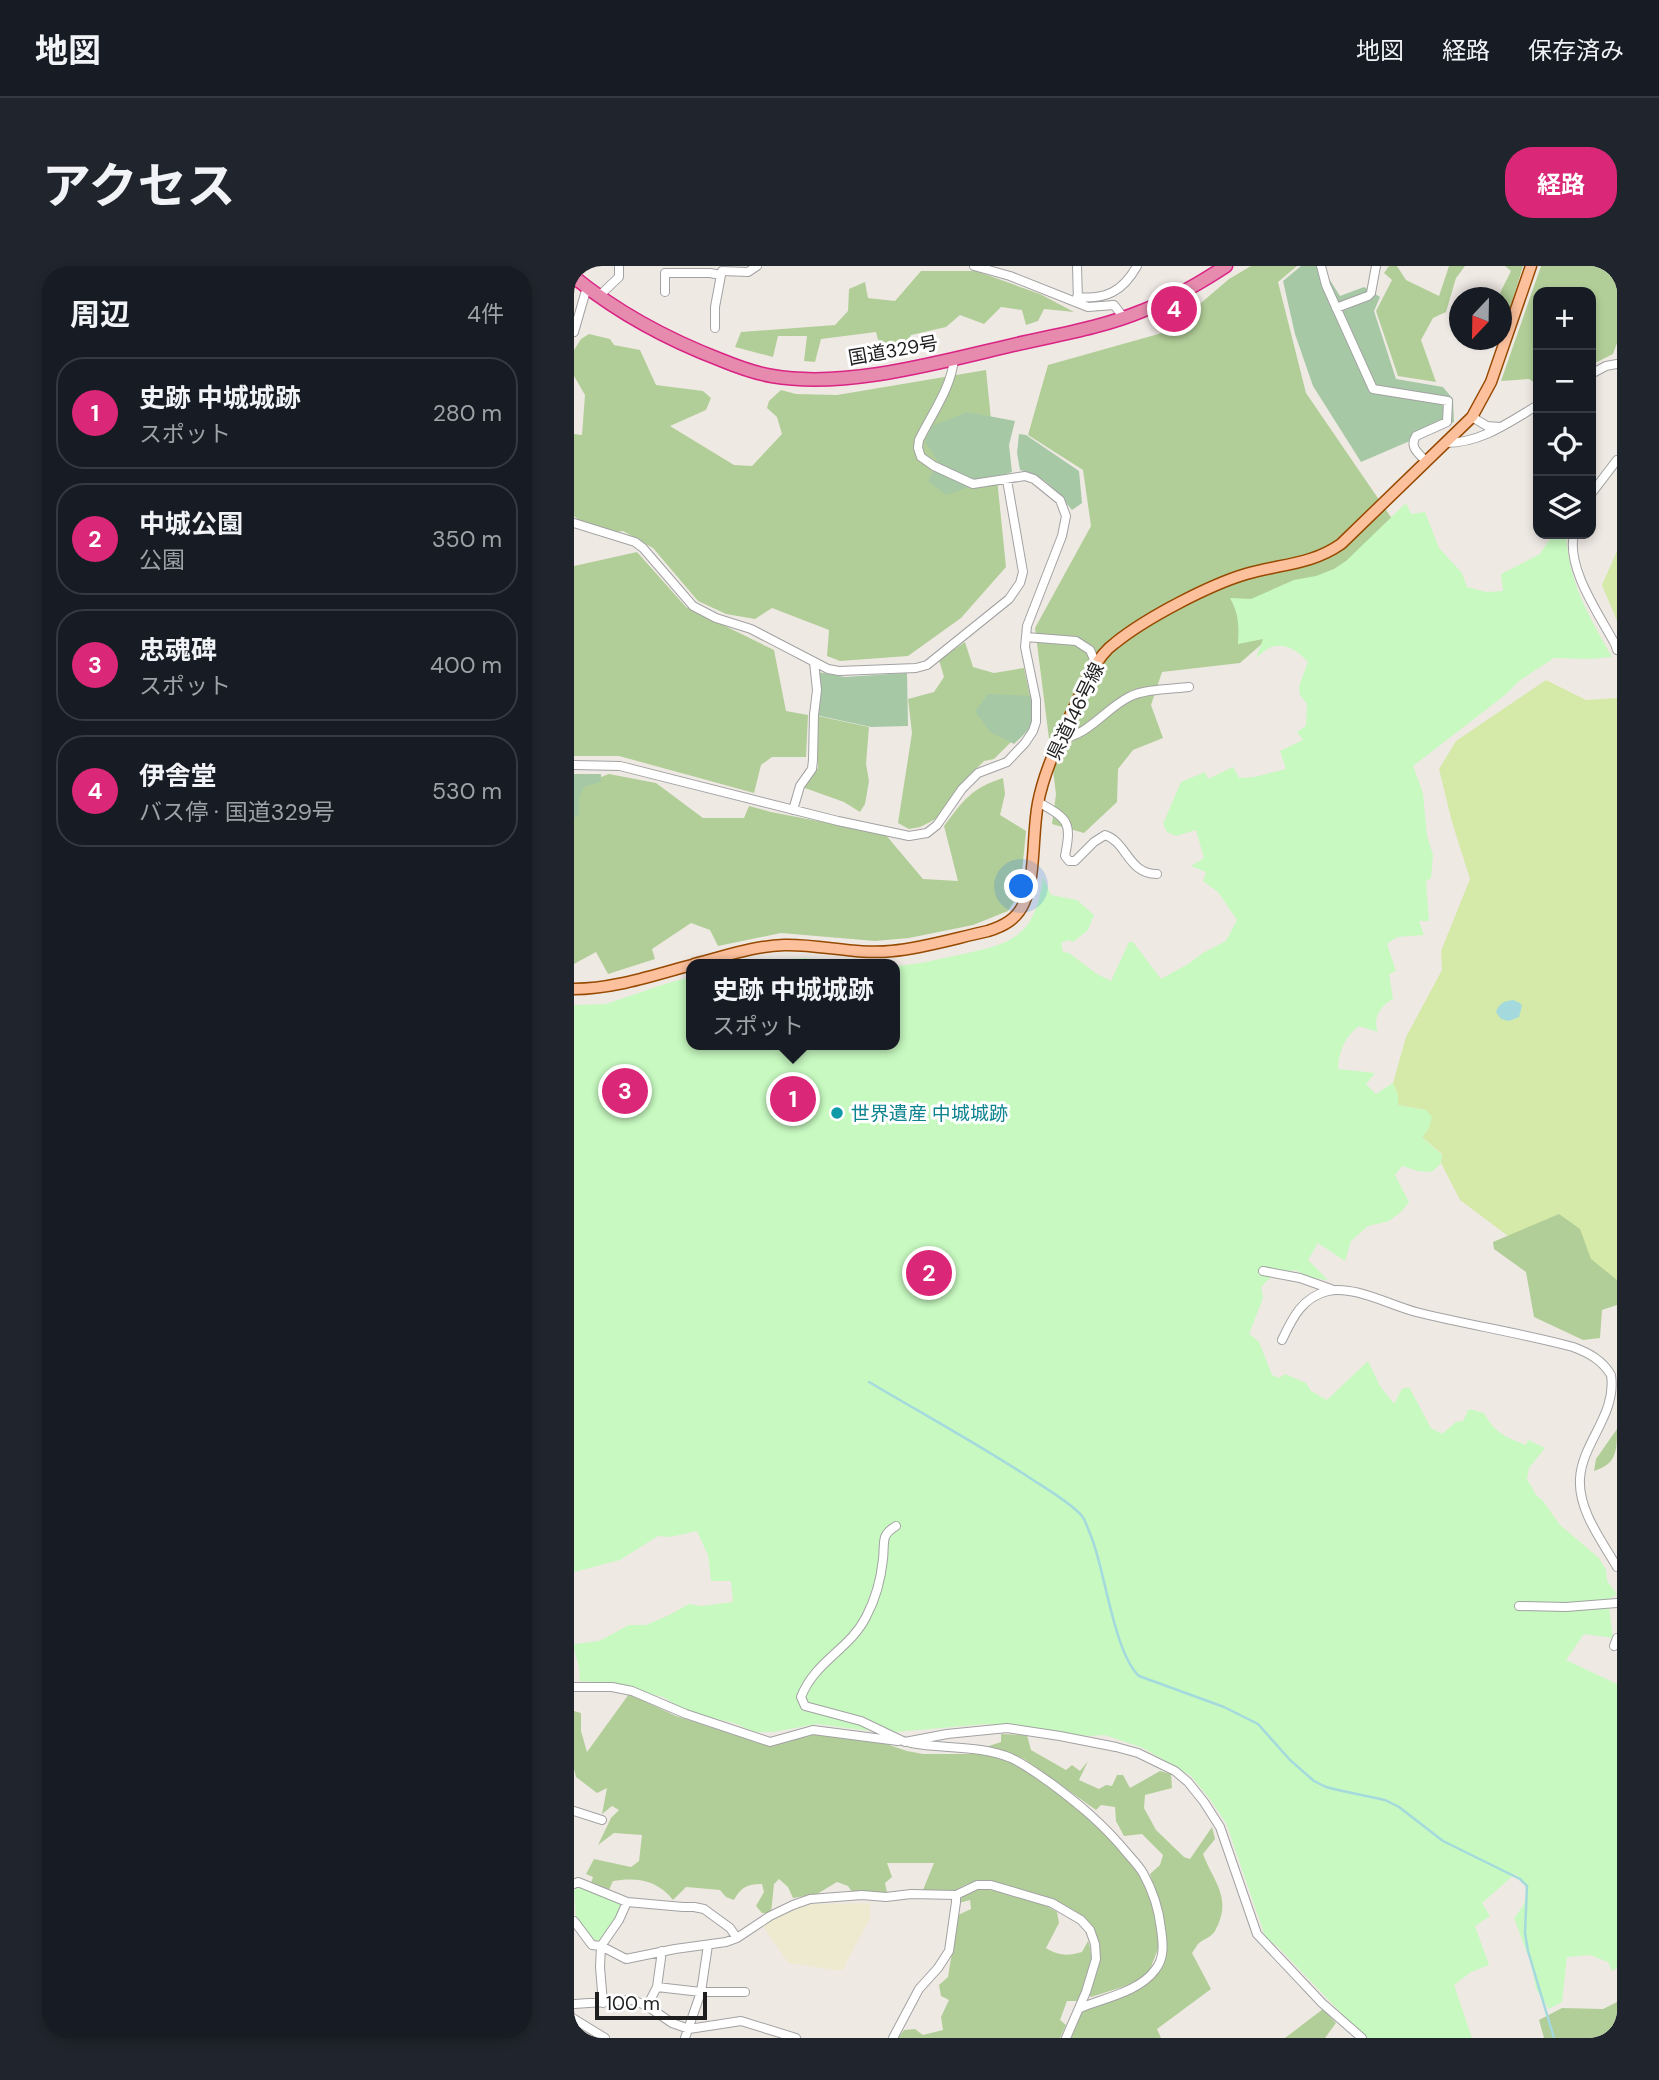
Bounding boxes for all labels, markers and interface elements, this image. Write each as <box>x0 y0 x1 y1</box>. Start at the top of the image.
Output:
text: 地図 <box>35 29 101 72</box>
text: 地図 <box>1356 35 1404 66</box>
text: 経路 <box>1442 35 1490 66</box>
text: 保存済み <box>1528 35 1624 66</box>
button: 経路 <box>1505 147 1617 218</box>
text: アクセス <box>42 154 236 218</box>
pin: 4 <box>1151 283 1197 335</box>
north arrow <box>1449 287 1512 350</box>
map controls <box>1533 287 1596 539</box>
button: + <box>1533 287 1596 350</box>
text: 周辺 <box>70 295 130 334</box>
text: 4件 <box>467 299 504 329</box>
street label: 国道329号 <box>846 330 940 371</box>
button: − <box>1533 350 1596 413</box>
text: 史跡 中城城跡 <box>139 381 301 415</box>
text: 1 <box>91 398 99 428</box>
text: 280 m <box>433 398 502 428</box>
button: locate <box>1533 413 1596 476</box>
text: スポット <box>139 419 231 449</box>
button: layers <box>1533 476 1596 539</box>
text: 中城公園 <box>139 507 243 541</box>
text: 2 <box>88 524 102 554</box>
text: 350 m <box>432 524 502 554</box>
text: 公園 <box>139 545 185 575</box>
text: 忠魂碑 <box>139 633 217 667</box>
text: 3 <box>88 650 102 680</box>
text: 400 m <box>430 650 502 680</box>
street label: 県道146号線 <box>1041 658 1110 764</box>
text: スポット <box>139 671 231 701</box>
text: 伊舎堂 <box>139 759 217 793</box>
text: 4 <box>88 776 102 806</box>
text: 530 m <box>432 776 502 806</box>
text: バス停 · 国道329号 <box>139 797 335 827</box>
your location <box>1004 869 1038 903</box>
popup <box>686 959 900 1050</box>
text: 史跡 中城城跡 <box>712 973 874 1007</box>
text: スポット <box>712 1011 804 1041</box>
pin: 3 <box>602 1065 648 1117</box>
pin: 1 <box>770 1073 816 1125</box>
place label: 世界遺産 中城城跡 <box>851 1101 1008 1126</box>
marker: 世界遺産 中城城跡 <box>829 1105 845 1121</box>
pin: 2 <box>906 1247 952 1299</box>
scale bar <box>595 1989 707 2021</box>
text: 100 m <box>606 1991 660 2016</box>

